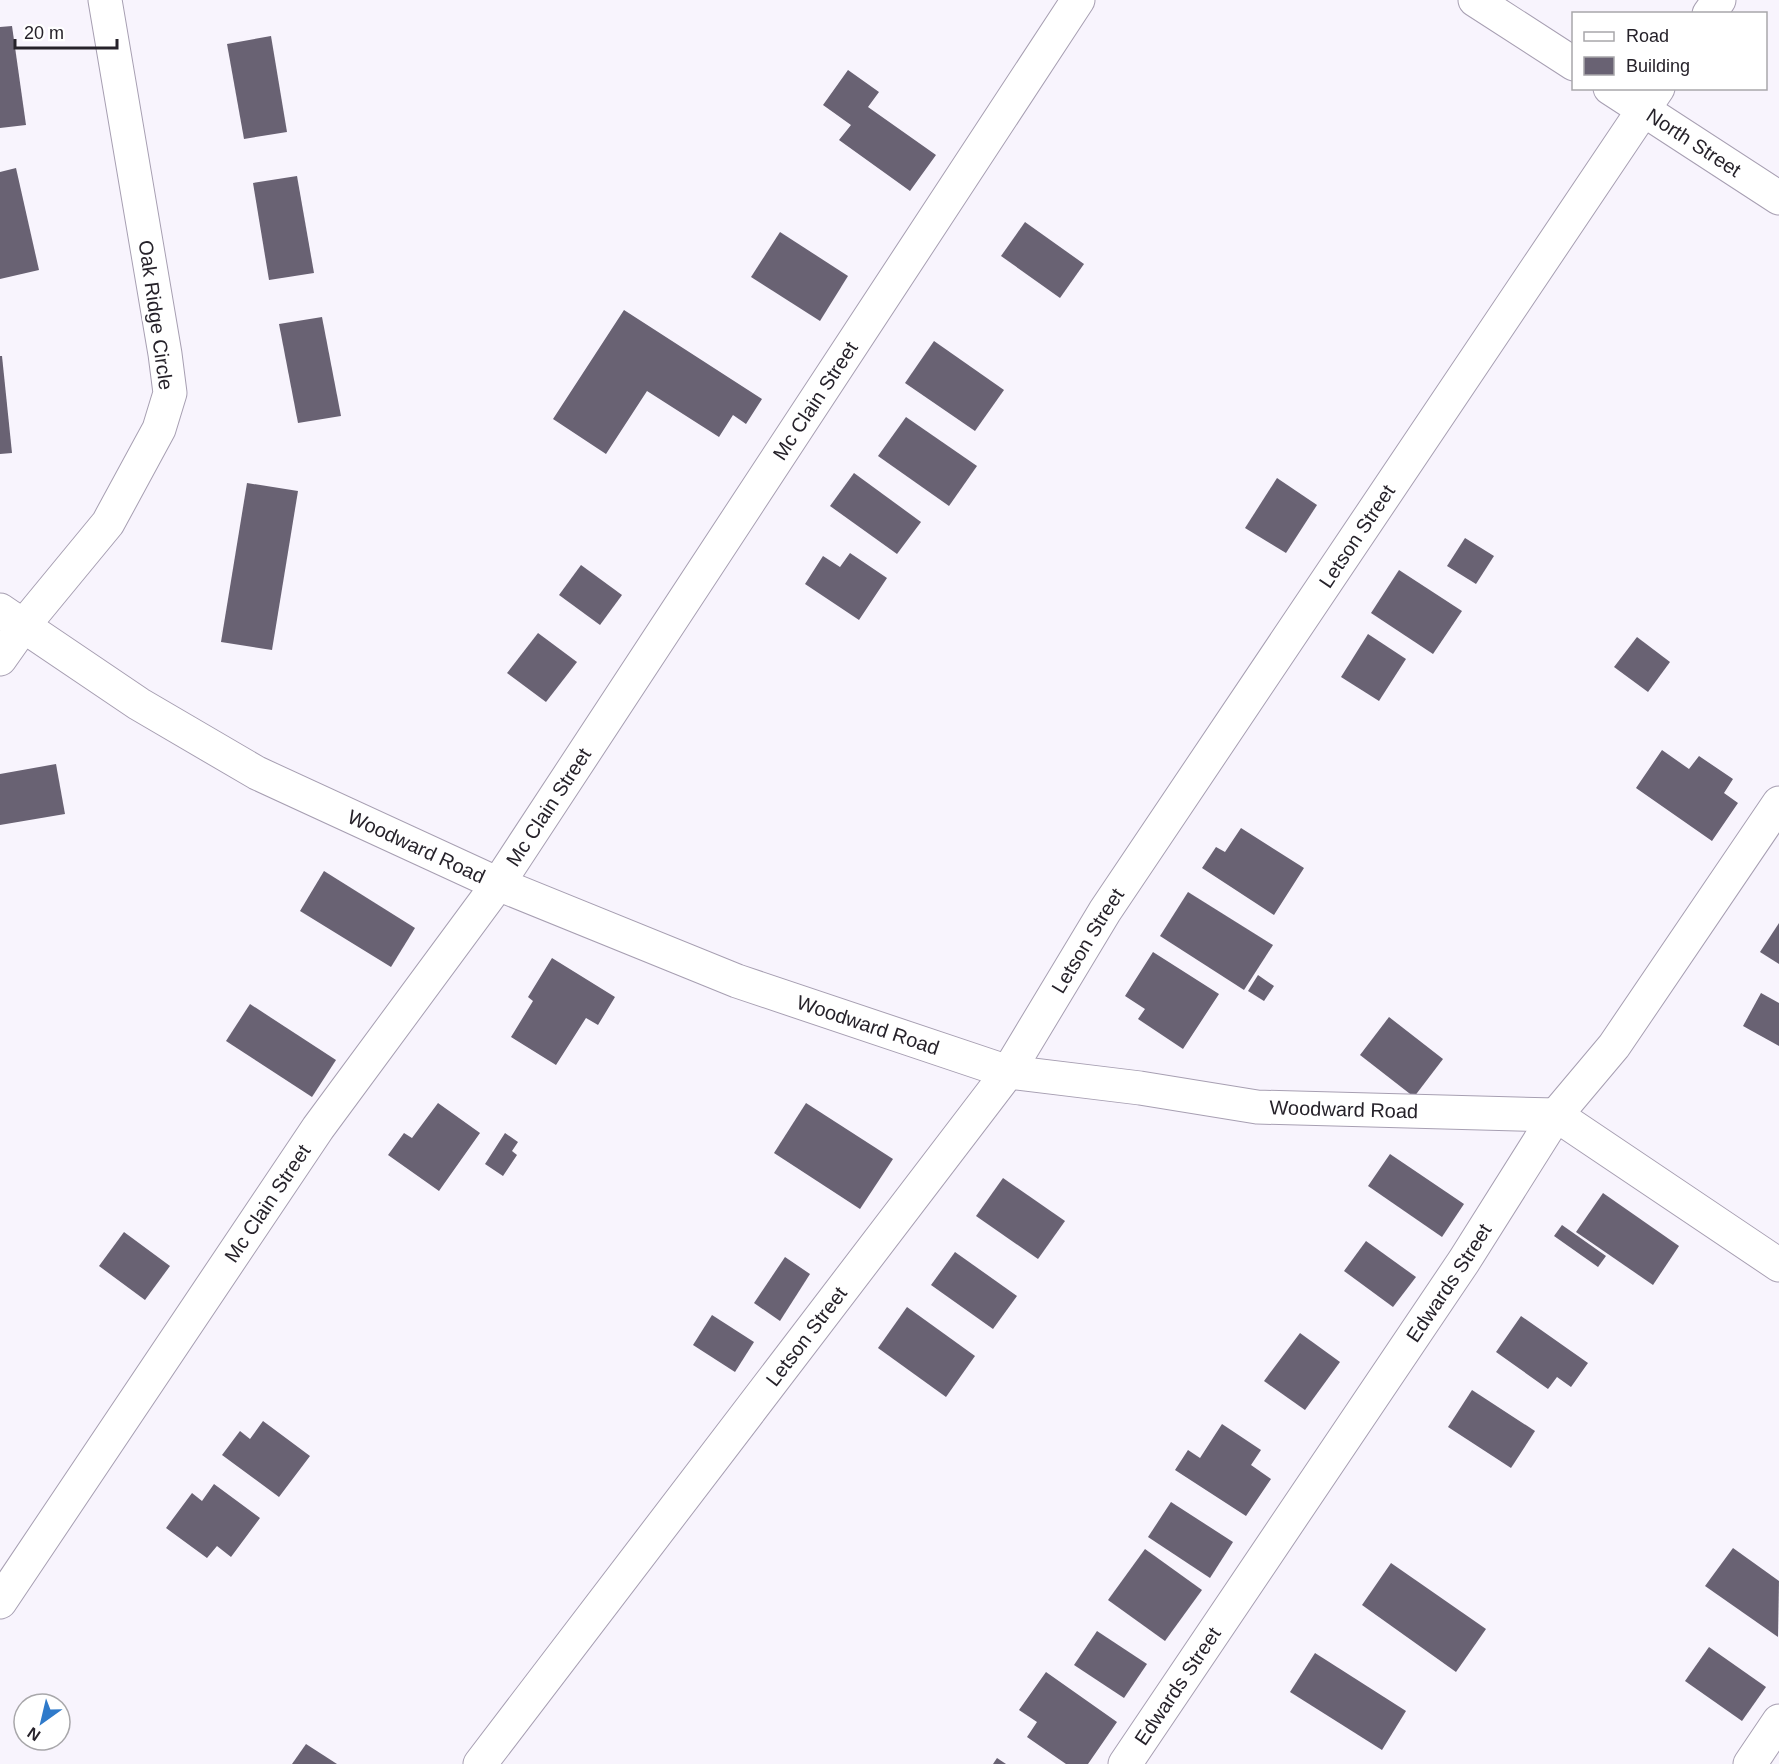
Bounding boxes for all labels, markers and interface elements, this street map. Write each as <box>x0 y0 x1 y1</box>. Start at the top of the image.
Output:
scale bar <box>15 12 117 50</box>
legend <box>1572 12 1767 90</box>
text: 20 m <box>24 23 64 43</box>
text: Road <box>1626 26 1669 46</box>
text: Building <box>1626 56 1690 76</box>
street label: North Street <box>1643 104 1745 181</box>
street label: Oak Ridge Circle <box>135 239 177 391</box>
street label: Mc Clain Street <box>768 337 862 464</box>
street label: Letson Street <box>1315 480 1399 592</box>
street label: Mc Clain Street <box>502 743 595 870</box>
street label: Woodward Road <box>344 805 489 888</box>
street label: Letson Street <box>1047 884 1128 997</box>
street label: Woodward Road <box>794 991 942 1059</box>
street label: Woodward Road <box>1269 1096 1418 1122</box>
street label: Mc Clain Street <box>220 1140 315 1266</box>
street label: Edwards Street <box>1402 1219 1496 1346</box>
street label: Letson Street <box>762 1282 851 1390</box>
street label: Edwards Street <box>1130 1623 1225 1749</box>
north arrow <box>12 1692 72 1752</box>
text: N <box>24 1724 43 1744</box>

